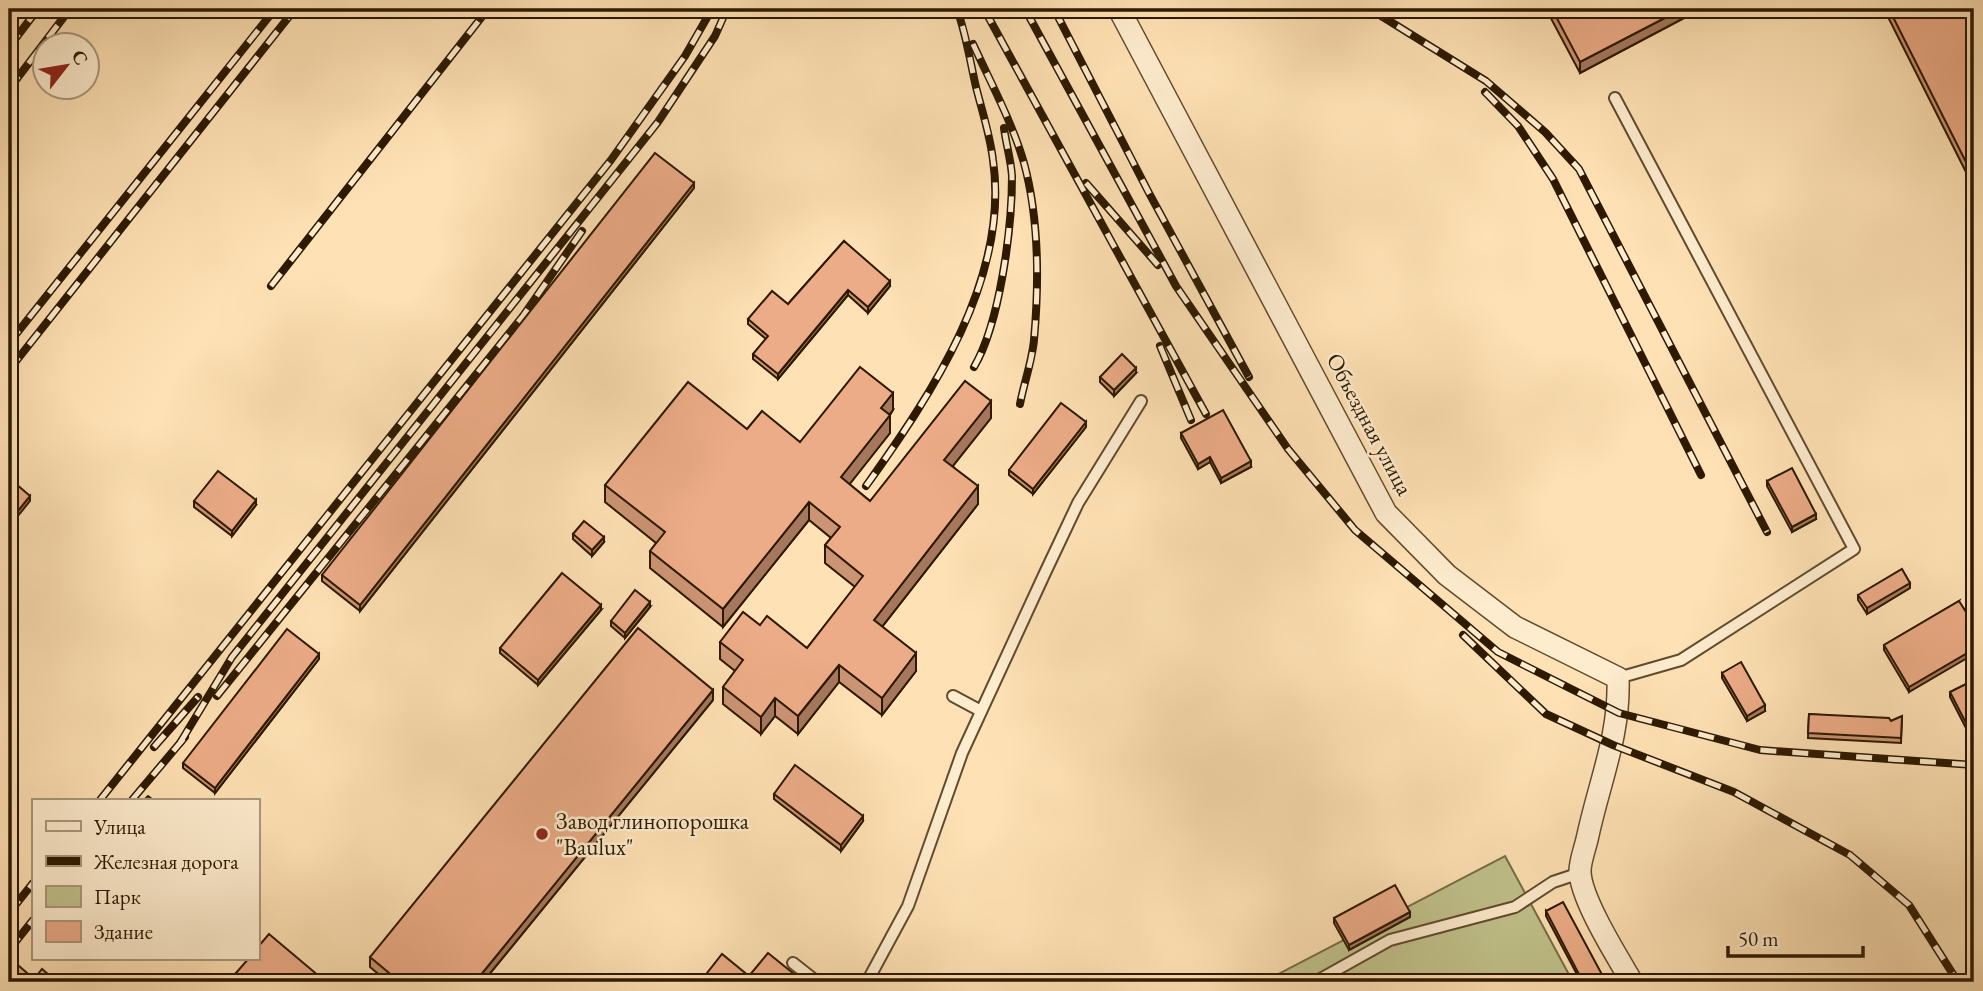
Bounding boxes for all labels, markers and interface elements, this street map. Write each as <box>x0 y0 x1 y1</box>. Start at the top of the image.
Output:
north arrow <box>32 32 102 102</box>
text: С <box>66 45 94 70</box>
street label: Объездная улица <box>1320 348 1420 501</box>
legend <box>32 799 259 960</box>
place label: Завод глинопорошка "Baulux" <box>556 806 750 862</box>
text: Улица <box>93 813 146 840</box>
marker: Завод глинопорошка "Baulux" <box>534 826 550 842</box>
text: Железная дорога <box>93 848 239 875</box>
text: Парк <box>94 883 141 910</box>
scale bar <box>1728 914 1862 958</box>
text: Здание <box>94 918 153 945</box>
text: 50 m <box>1738 925 1779 952</box>

